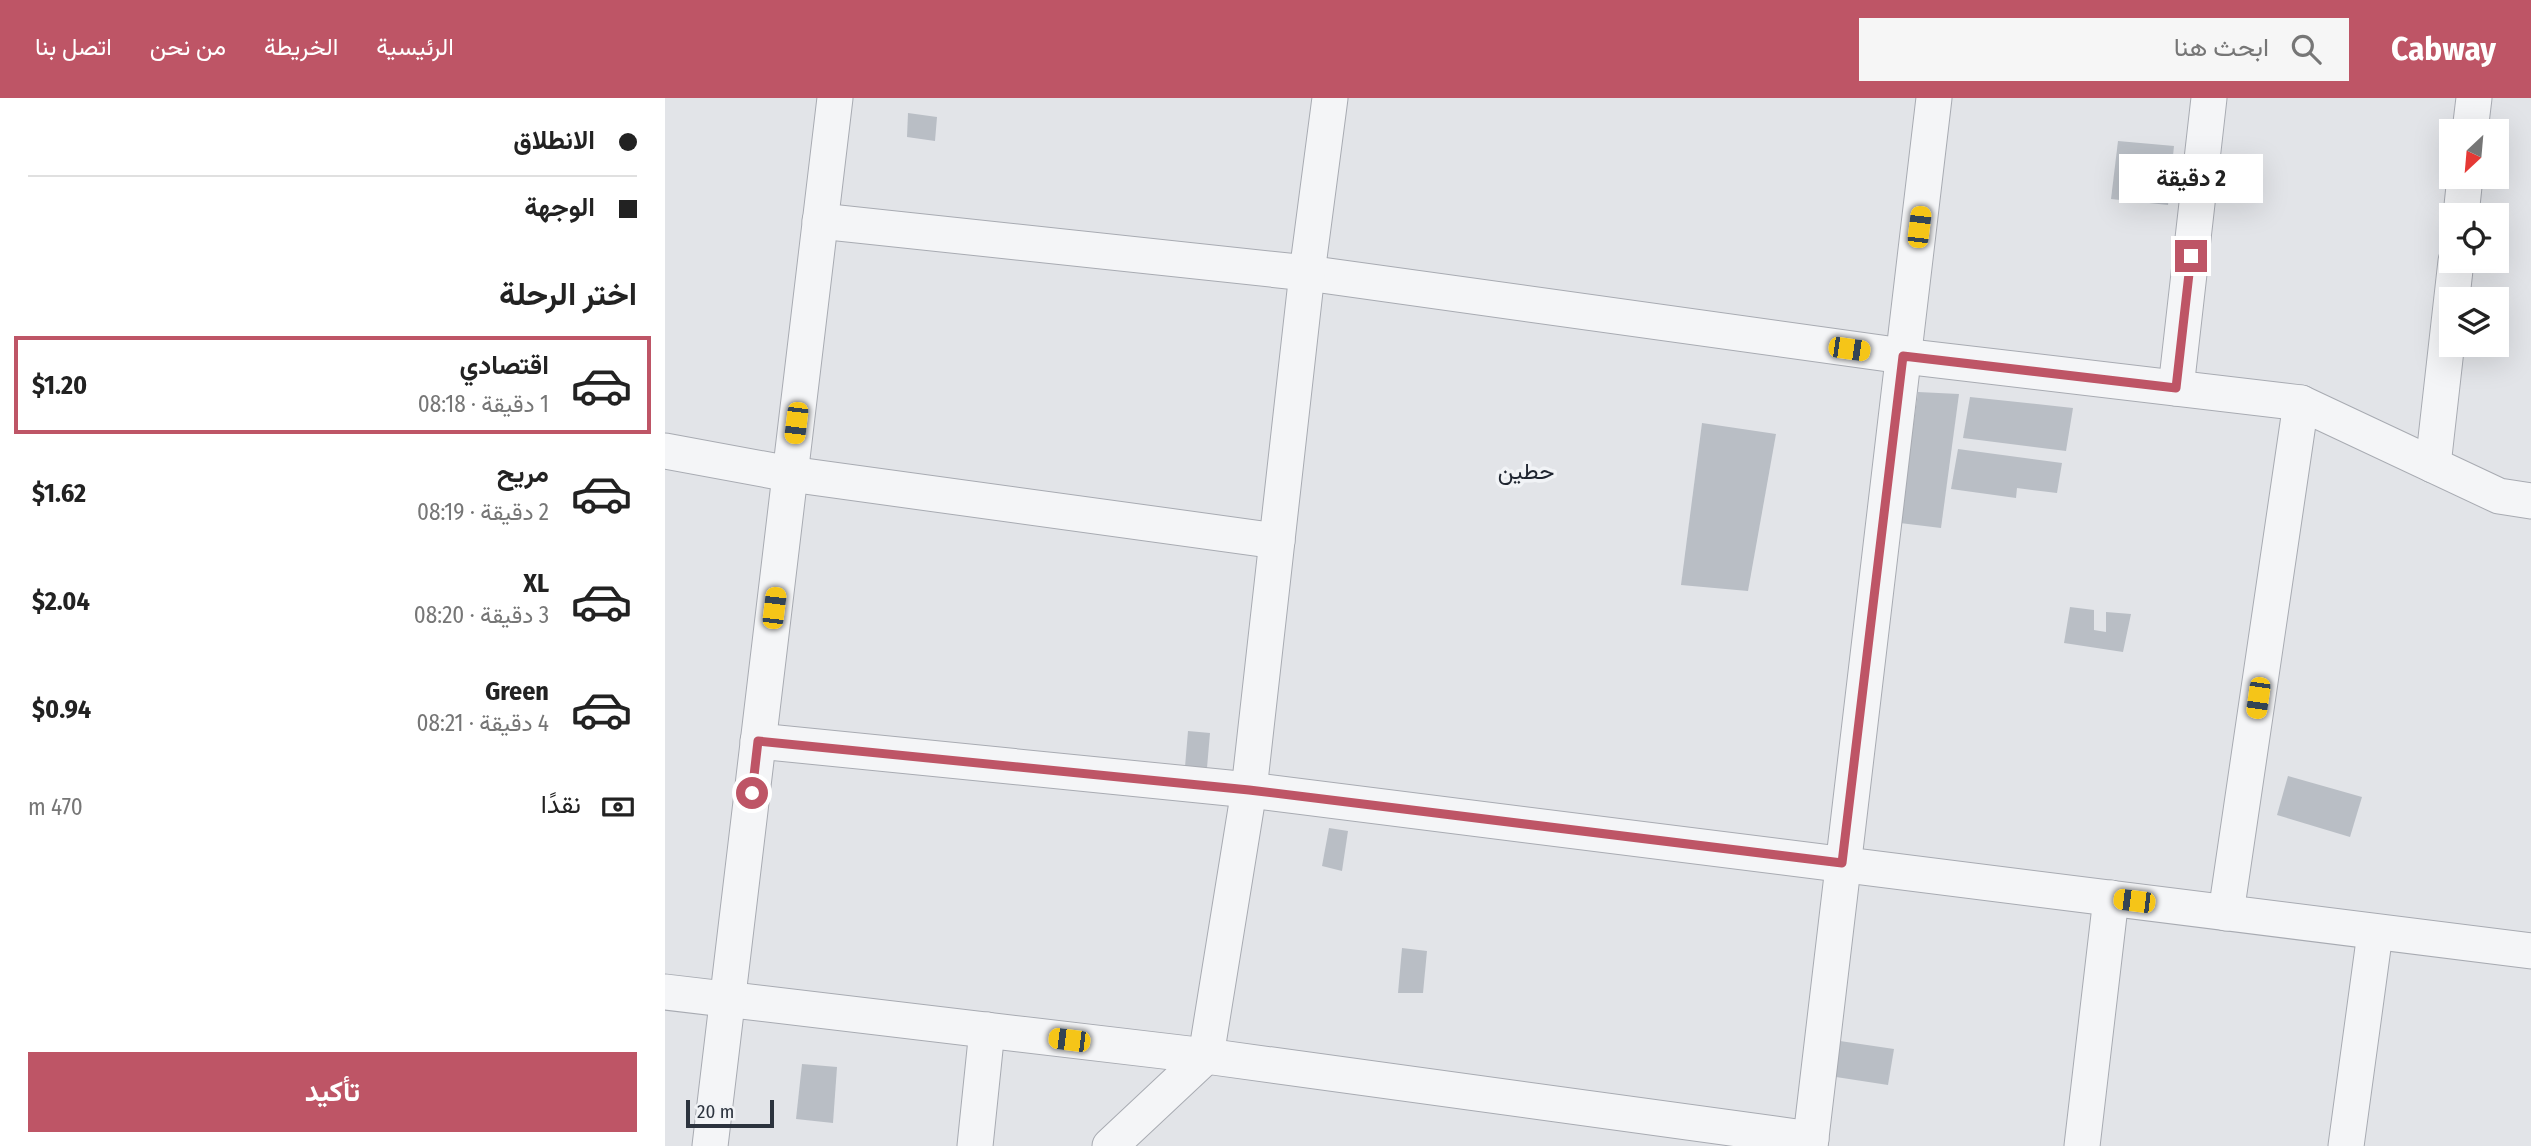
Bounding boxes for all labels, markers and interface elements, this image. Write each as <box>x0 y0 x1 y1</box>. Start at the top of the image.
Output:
search box <box>1859 18 2349 81</box>
text: Cabway <box>2391 29 2496 69</box>
icon: search <box>2287 30 2325 68</box>
text: ابحث هنا <box>2174 32 2269 63</box>
text: اتصل بنا <box>35 33 112 61</box>
text: من نحن <box>150 33 226 61</box>
text: الخريطة <box>264 33 338 61</box>
text: الرئيسية <box>376 33 454 61</box>
north arrow <box>2439 119 2509 189</box>
map controls <box>2439 119 2509 357</box>
text: الانطلاق <box>513 125 595 156</box>
callout: 2 دقيقة <box>2119 155 2263 204</box>
text: 2 دقيقة <box>2156 164 2226 192</box>
text: الوجهة <box>524 192 595 223</box>
button: locate <box>2439 203 2509 273</box>
car <box>1907 205 1932 249</box>
route end <box>2175 240 2207 272</box>
text: اختر الرحلة <box>499 275 637 313</box>
button: layers <box>2439 287 2509 357</box>
car <box>1827 336 1872 362</box>
text: اقتصادي <box>460 350 549 381</box>
icon: car <box>570 354 633 417</box>
text: $1.20 <box>32 370 87 401</box>
text: 1 دقيقة · 08:18 <box>418 390 549 418</box>
car <box>784 401 809 445</box>
district label: حطين <box>1498 457 1554 485</box>
text: مريح <box>497 458 549 489</box>
icon: car <box>570 462 633 525</box>
text: $1.62 <box>32 478 86 509</box>
text: 2 دقيقة · 08:19 <box>417 498 549 526</box>
text: XL <box>523 568 549 599</box>
icon: car <box>570 570 633 633</box>
text: $2.04 <box>32 586 90 617</box>
car <box>762 586 787 630</box>
text: 3 دقيقة · 08:20 <box>414 601 549 629</box>
text: Green <box>485 676 549 707</box>
car <box>2245 676 2272 720</box>
icon: car <box>570 678 633 741</box>
text: $0.94 <box>32 694 91 725</box>
text: 4 دقيقة · 08:21 <box>417 709 549 737</box>
route start <box>736 777 768 809</box>
icon: cash <box>599 788 637 826</box>
text: نقدًا <box>541 789 581 820</box>
text: 470 m <box>28 793 83 821</box>
car <box>2112 888 2157 914</box>
car <box>1047 1027 1092 1053</box>
button: تأكيد <box>28 1052 637 1132</box>
scale bar <box>686 1097 773 1129</box>
text: 20 m <box>697 1100 734 1123</box>

